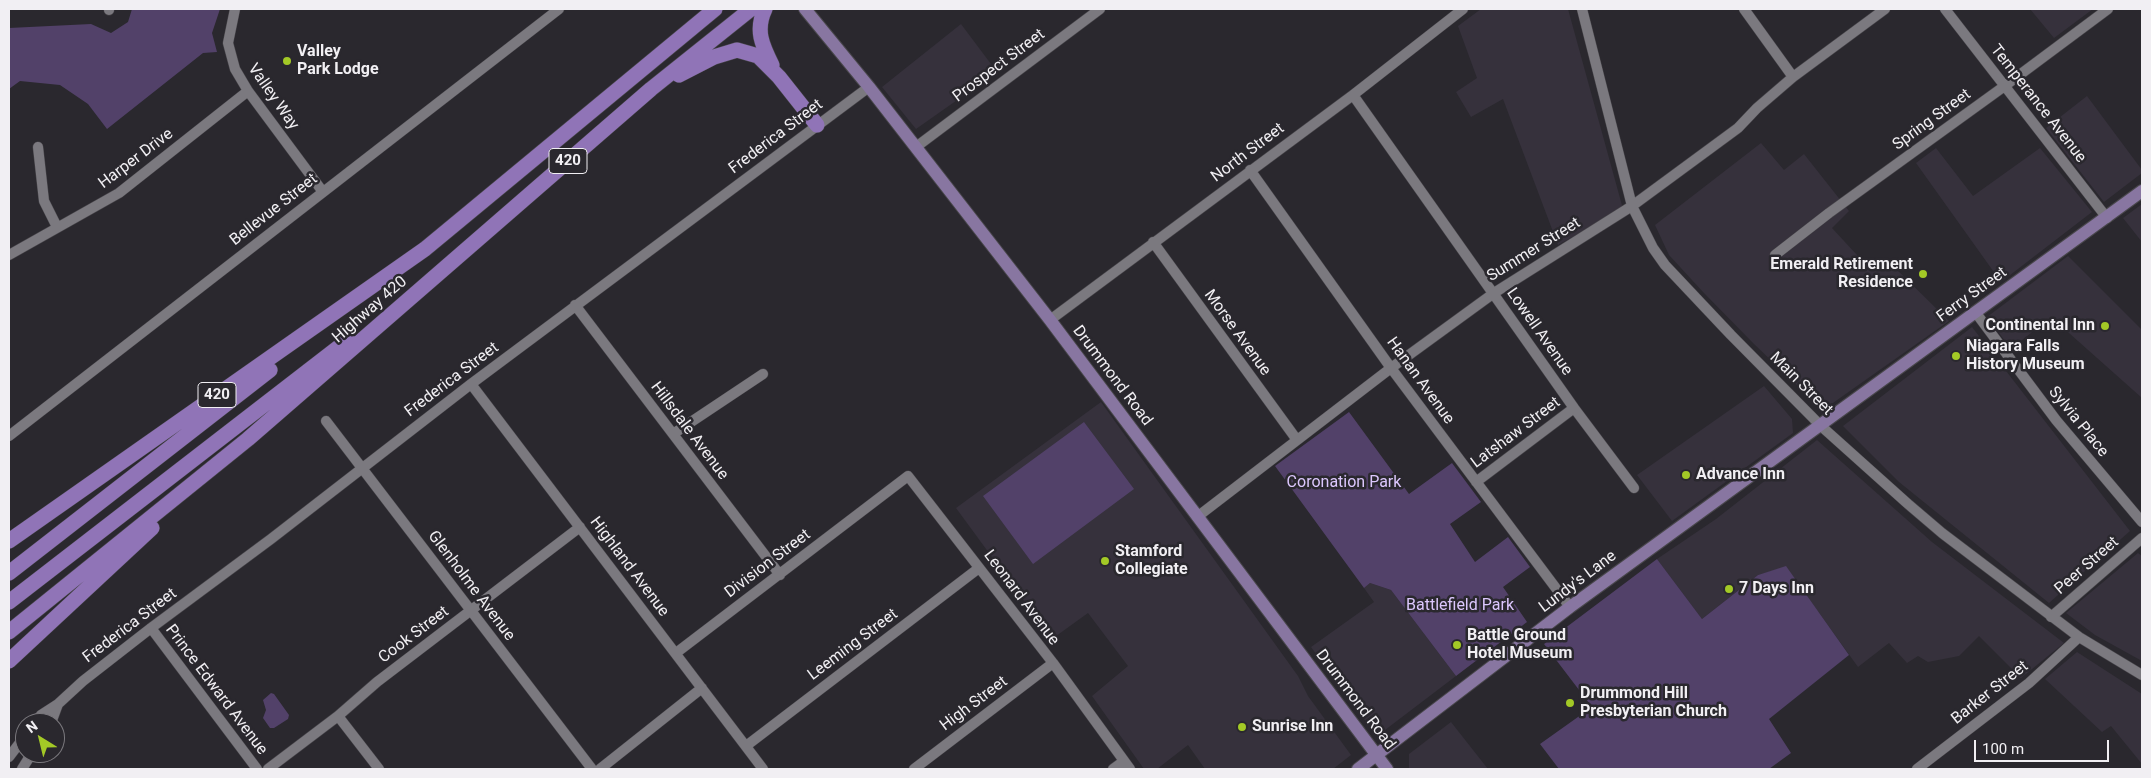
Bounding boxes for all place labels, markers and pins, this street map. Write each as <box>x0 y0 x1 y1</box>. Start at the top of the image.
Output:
place label: Valley Park Lodge <box>297 42 379 80</box>
marker: Valley Park Lodge <box>281 55 293 67</box>
place label: Emerald Retirement Residence <box>1770 255 1913 293</box>
marker: Emerald Retirement Residence <box>1917 268 1929 280</box>
place label: Continental Inn <box>1986 316 2095 336</box>
marker: Continental Inn <box>2099 320 2111 332</box>
place label: Niagara Falls History Museum <box>1966 337 2085 375</box>
marker: Niagara Falls History Museum <box>1950 350 1962 362</box>
place label: Advance Inn <box>1696 465 1785 485</box>
marker: Advance Inn <box>1680 469 1692 481</box>
place label: Stamford Collegiate <box>1115 542 1188 580</box>
marker: Stamford Collegiate <box>1099 555 1111 567</box>
place label: 7 Days Inn <box>1739 579 1814 599</box>
marker: 7 Days Inn <box>1723 583 1735 595</box>
place label: Battle Ground Hotel Museum <box>1467 626 1572 664</box>
marker: Battle Ground Hotel Museum <box>1451 639 1463 651</box>
place label: Drummond Hill Presbyterian Church <box>1580 684 1727 722</box>
marker: Drummond Hill Presbyterian Church <box>1564 697 1576 709</box>
place label: Sunrise Inn <box>1252 717 1333 737</box>
marker: Sunrise Inn <box>1236 721 1248 733</box>

